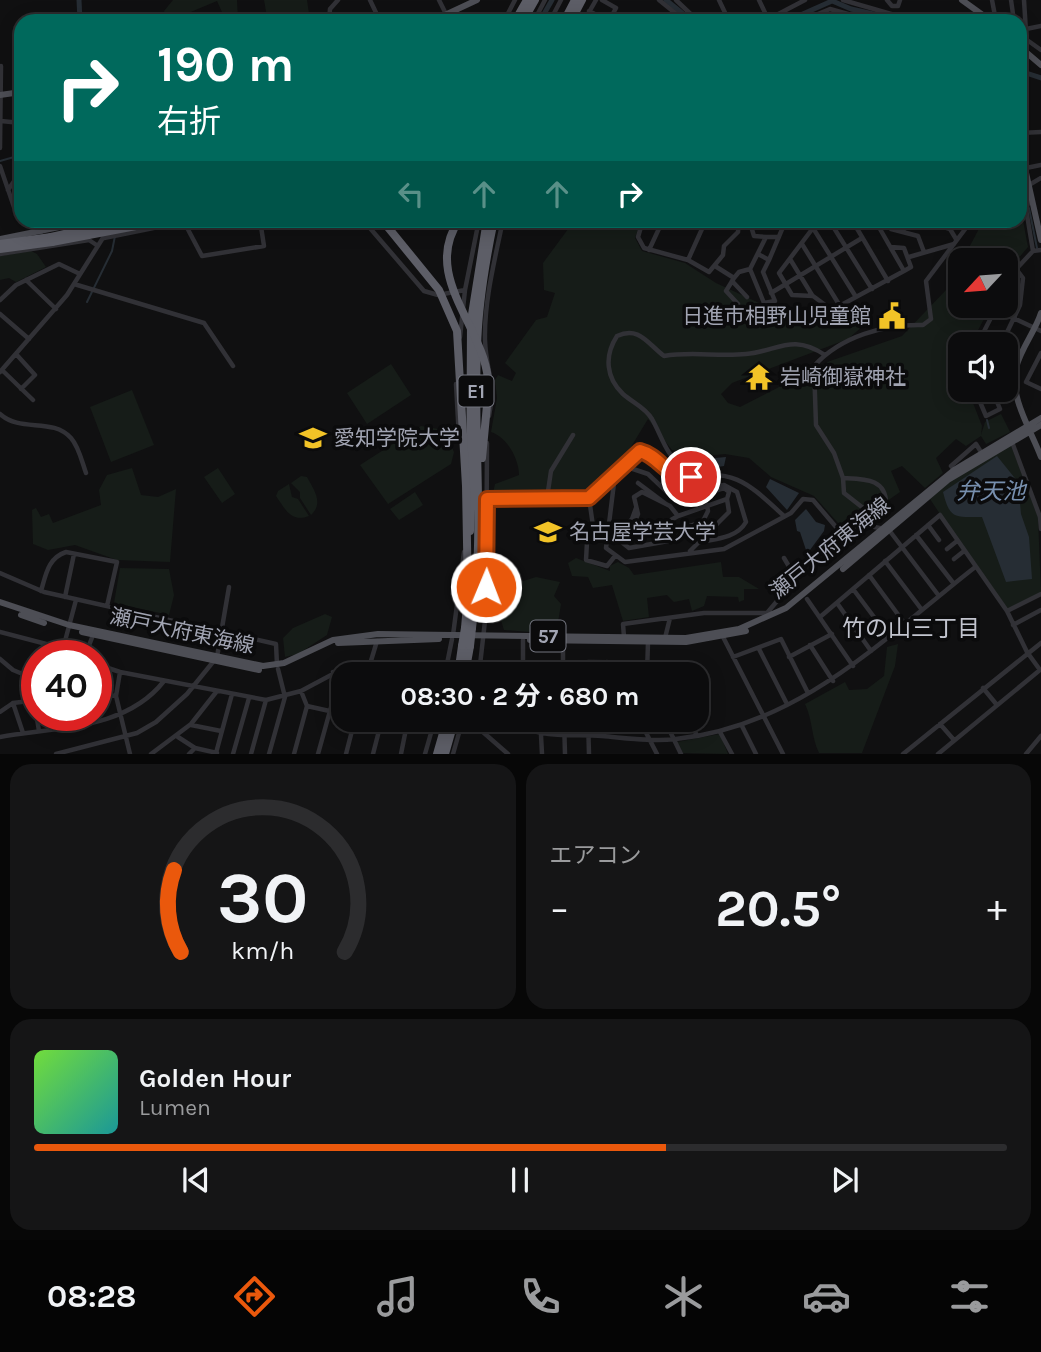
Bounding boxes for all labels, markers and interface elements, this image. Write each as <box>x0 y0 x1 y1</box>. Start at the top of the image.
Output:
text: 190 m <box>157 36 294 93</box>
icon: right <box>42 42 133 133</box>
text: 右折 <box>157 103 221 140</box>
icon: left <box>392 175 430 213</box>
icon: ahead <box>465 175 503 213</box>
icon: ahead <box>538 175 576 213</box>
icon: right <box>611 175 649 213</box>
north arrow <box>948 248 1018 318</box>
map controls <box>948 248 1018 402</box>
public building icon: 日進市相野山児童館 <box>877 301 907 331</box>
place label: 日進市相野山児童館 <box>682 304 871 328</box>
button: sound <box>948 332 1018 402</box>
temple icon: 岩崎御嶽神社 <box>744 362 774 392</box>
place label: 岩崎御嶽神社 <box>780 365 906 389</box>
road number: E1 <box>458 376 494 406</box>
school or university icon: 愛知学院大学 <box>298 423 328 453</box>
place label: 愛知学院大学 <box>334 426 460 450</box>
pin <box>661 447 721 507</box>
icon: arrive <box>672 458 710 496</box>
water label: 弁天池 <box>957 478 1028 505</box>
street label: 瀬戸大府東海線 <box>765 492 895 604</box>
school or university icon: 名古屋学芸大学 <box>533 517 563 547</box>
place label: 名古屋学芸大学 <box>569 520 716 544</box>
position arrow <box>449 550 523 624</box>
street label: 瀬戸大府東海線 <box>108 604 256 658</box>
district label: 竹の山三丁目 <box>842 615 980 642</box>
road number: 57 <box>530 621 566 652</box>
speed limit sign: 40 <box>21 640 112 731</box>
text: 08:30 · 2 分 · 680 m <box>401 681 639 712</box>
text: エアコン <box>550 842 642 869</box>
text: 30 <box>217 856 308 941</box>
text: 20.5° <box>715 878 841 939</box>
text: − <box>550 886 569 931</box>
text: + <box>987 886 1007 931</box>
text: km/h <box>231 936 294 965</box>
text: Golden Hour <box>139 1063 291 1094</box>
text: Lumen <box>139 1094 211 1121</box>
icon: previous <box>177 1161 215 1199</box>
icon: pause <box>501 1161 539 1199</box>
icon: next <box>826 1161 864 1199</box>
icon: directions <box>230 1272 279 1321</box>
icon: music <box>373 1272 422 1321</box>
icon: phone <box>516 1272 565 1321</box>
icon: climate <box>659 1272 708 1321</box>
icon: car <box>802 1272 851 1321</box>
icon: filters <box>945 1272 994 1321</box>
text: 08:28 <box>47 1278 137 1315</box>

